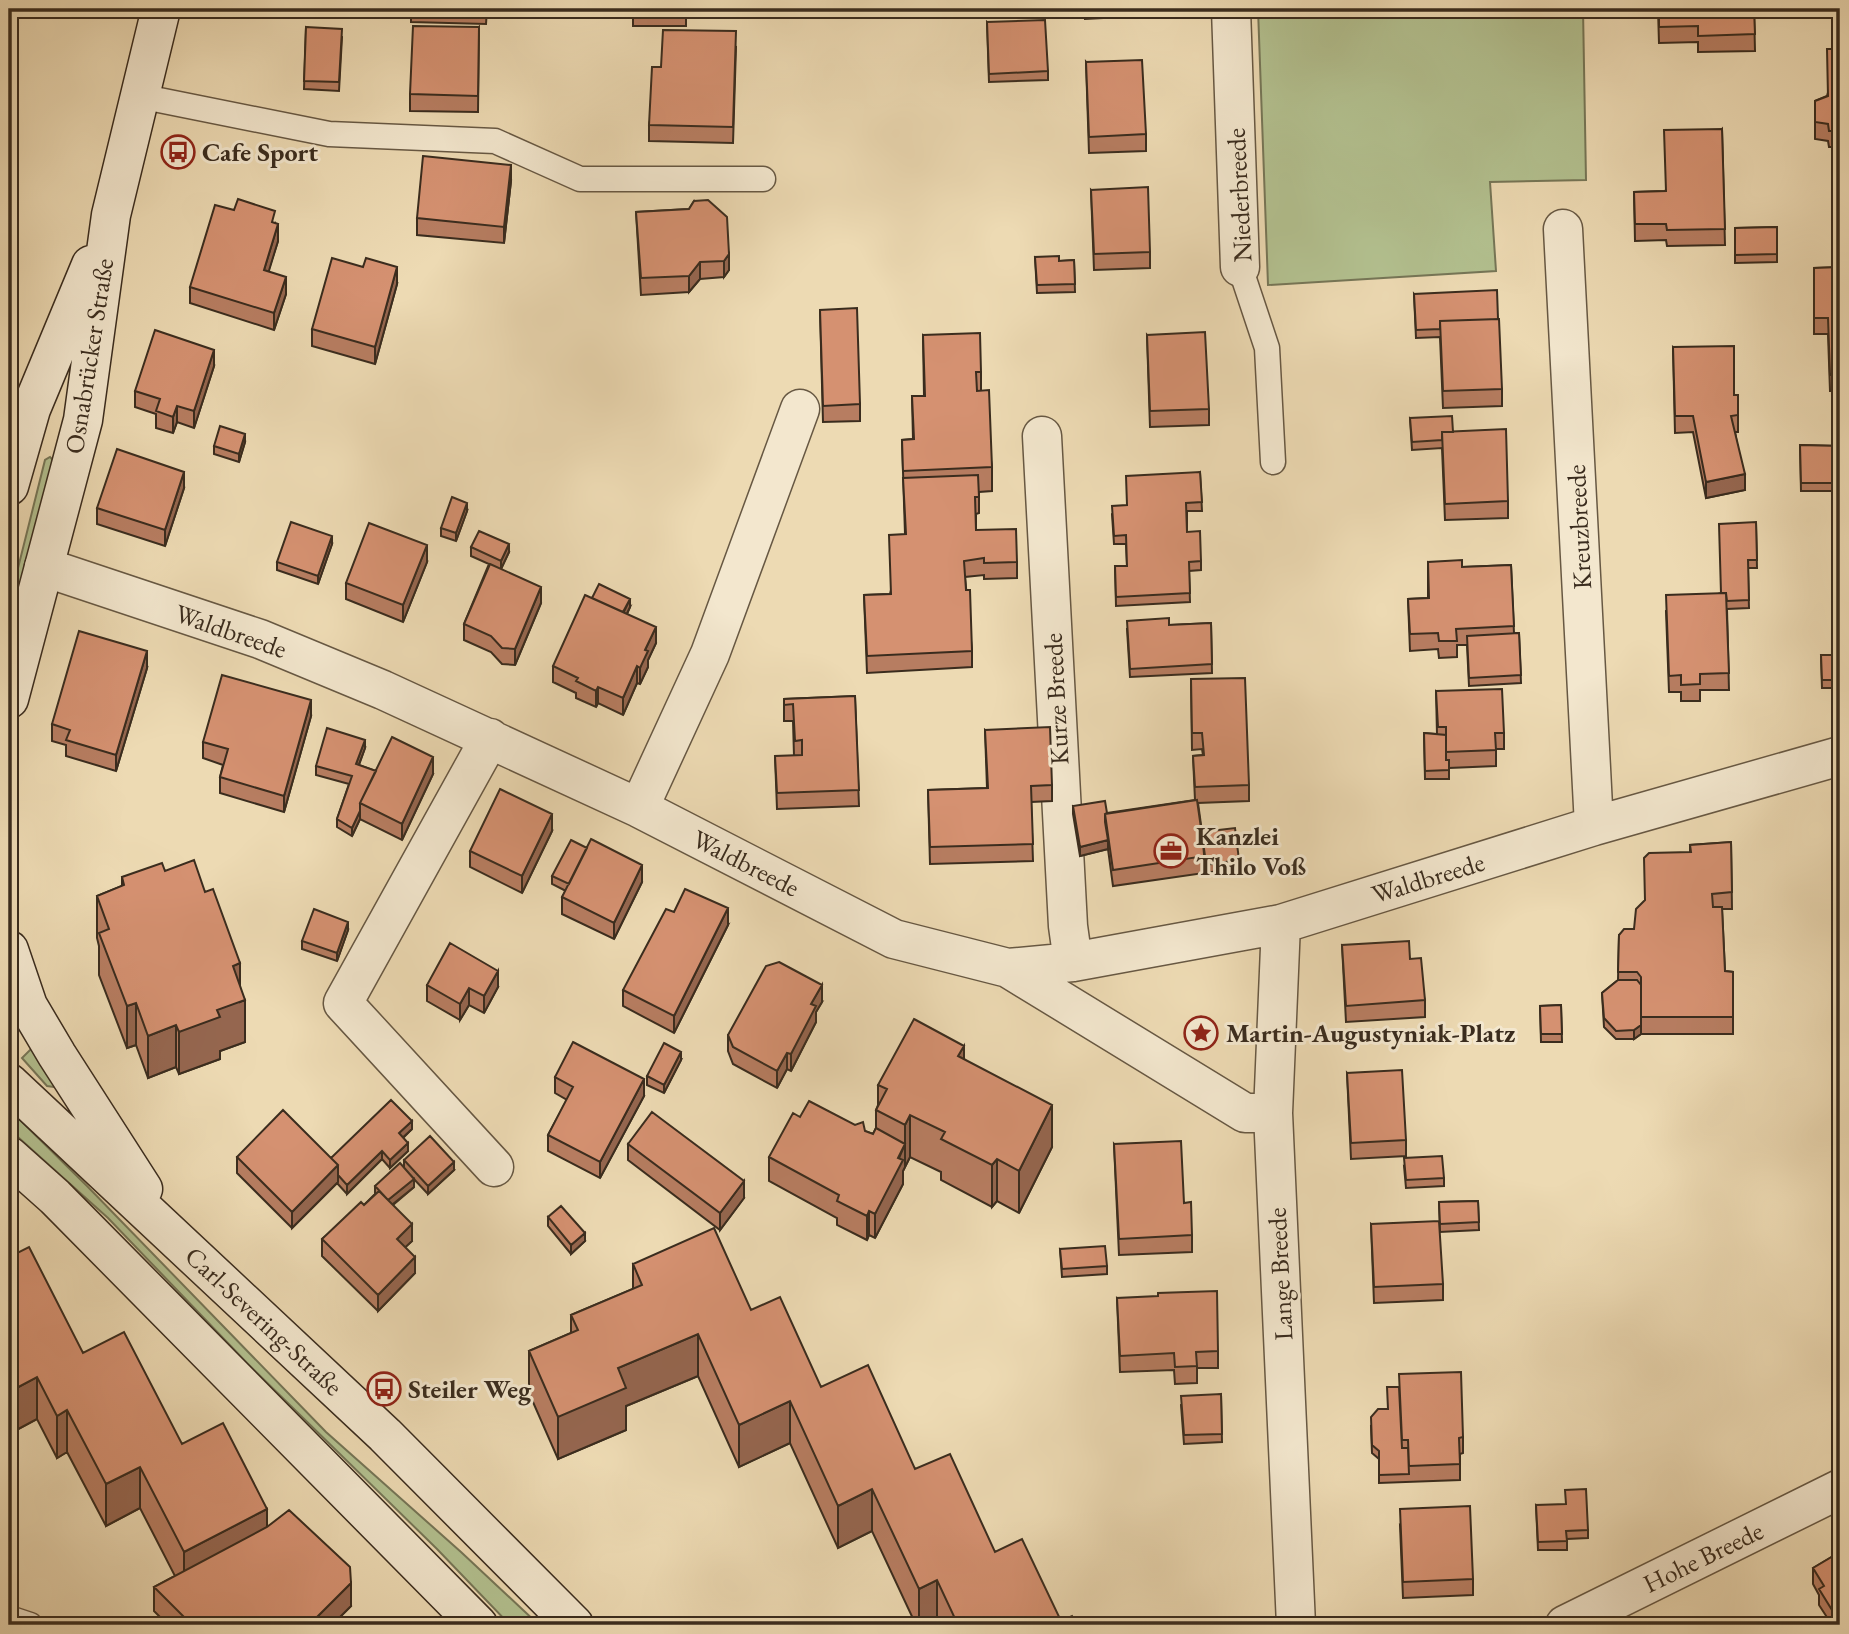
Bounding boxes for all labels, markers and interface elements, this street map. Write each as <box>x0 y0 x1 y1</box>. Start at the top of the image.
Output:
street label: Niederbreede <box>1219 127 1259 263</box>
bus stop icon: Cafe Sport <box>159 133 197 171</box>
place label: Cafe Sport <box>202 135 318 169</box>
street label: Osnabrücker Straße <box>57 256 121 456</box>
street label: Kreuzbreede <box>1559 464 1599 590</box>
street label: Waldbreede <box>171 596 291 666</box>
street label: Kurze Breede <box>1036 632 1076 766</box>
place label: Kanzlei Thilo Voß <box>1196 819 1306 883</box>
street label: Waldbreede <box>687 821 805 905</box>
office icon: Kanzlei Thilo Voß <box>1152 832 1190 870</box>
street label: Waldbreede <box>1368 845 1488 911</box>
place icon: Martin-Augustyniak-Platz <box>1182 1014 1220 1052</box>
place label: Martin-Augustyniak-Platz <box>1226 1016 1515 1050</box>
street label: Lange Breede <box>1260 1207 1300 1341</box>
street label: Carl-Severing-Straße <box>178 1239 350 1403</box>
bus stop icon: Steiler Weg <box>365 1370 403 1408</box>
place label: Steiler Weg <box>408 1372 532 1406</box>
street label: Hohe Breede <box>1637 1513 1769 1601</box>

